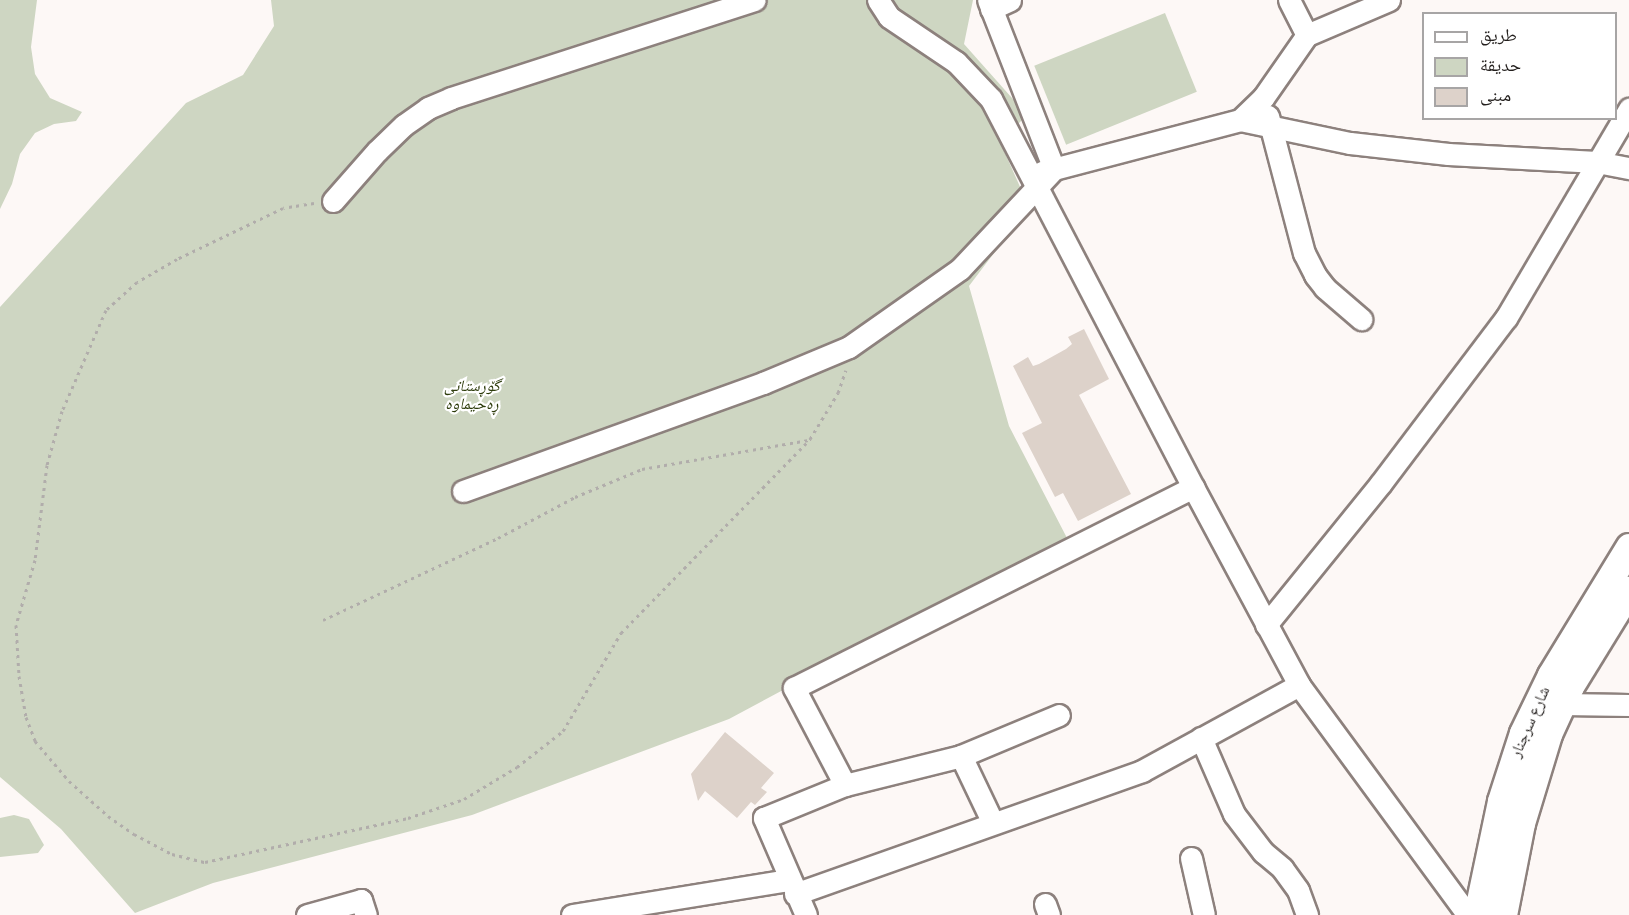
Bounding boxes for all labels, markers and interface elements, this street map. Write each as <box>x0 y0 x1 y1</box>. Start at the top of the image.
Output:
legend <box>1422 12 1617 120</box>
text: طريق <box>1480 24 1517 46</box>
text: حديقة <box>1480 54 1521 76</box>
text: مبنى <box>1480 84 1511 106</box>
park label: گۆڕستانی ڕەحیماوە <box>444 376 500 414</box>
street label: شارع سرجنار <box>1506 684 1554 760</box>

